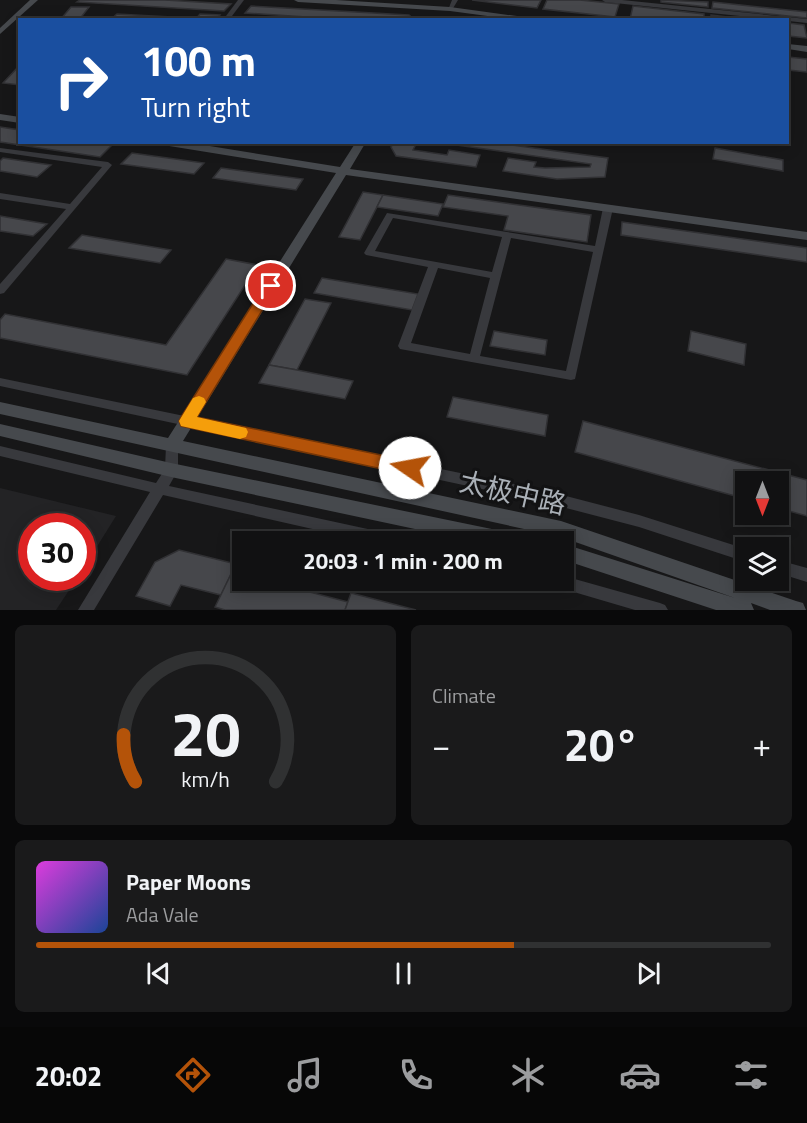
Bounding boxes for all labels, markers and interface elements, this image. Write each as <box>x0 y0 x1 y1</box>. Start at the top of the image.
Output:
text: 100 m <box>141 28 256 92</box>
icon: right <box>42 42 120 120</box>
text: Turn right <box>141 86 250 127</box>
pin <box>245 260 296 311</box>
icon: arrive <box>254 269 287 302</box>
position arrow <box>378 436 442 500</box>
street label: 太极中路 <box>456 460 570 524</box>
north arrow <box>735 471 789 525</box>
map controls <box>735 471 789 591</box>
speed limit sign: 30 <box>18 513 96 591</box>
button: layers <box>735 537 789 591</box>
text: 20:03 · 1 min · 200 m <box>303 544 503 578</box>
text: Climate <box>432 680 496 711</box>
text: 20 <box>171 685 240 780</box>
text: 20° <box>564 710 639 778</box>
text: − <box>432 720 450 770</box>
text: + <box>753 720 771 770</box>
text: km/h <box>181 763 230 795</box>
text: Paper Moons <box>126 865 251 899</box>
text: Ada Vale <box>126 899 199 930</box>
icon: previous <box>142 957 175 990</box>
icon: pause <box>387 957 420 990</box>
icon: next <box>632 957 665 990</box>
icon: directions <box>172 1054 214 1096</box>
icon: music <box>284 1054 326 1096</box>
icon: phone <box>395 1054 437 1096</box>
icon: climate <box>507 1054 549 1096</box>
icon: car <box>619 1054 661 1096</box>
icon: filters <box>730 1054 772 1096</box>
text: 20:02 <box>35 1055 102 1096</box>

